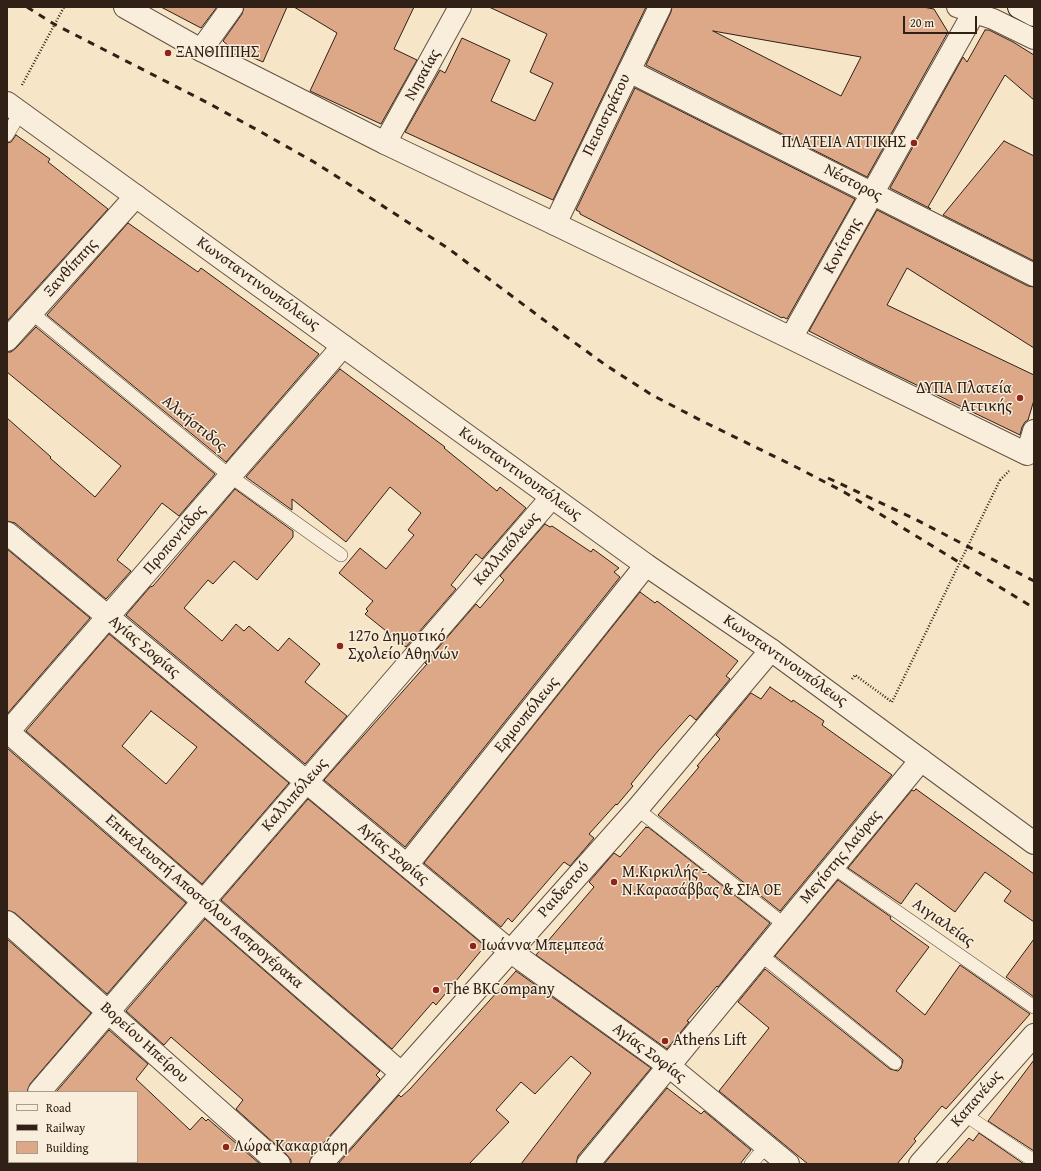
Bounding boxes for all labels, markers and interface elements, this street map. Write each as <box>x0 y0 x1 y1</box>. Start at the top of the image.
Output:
scale bar <box>905 8 979 34</box>
text: 20 m <box>910 14 934 31</box>
place label: ΞΑΝΘΙΠΠΗΣ <box>176 43 259 63</box>
street label: Νησαίας <box>401 46 445 104</box>
marker: ΞΑΝΘΙΠΠΗΣ <box>163 48 173 58</box>
street label: Πεισιστράτου <box>579 71 635 159</box>
place label: ΠΛΑΤΕΙΑ ΑΤΤΙΚΗΣ <box>781 133 906 153</box>
marker: ΠΛΑΤΕΙΑ ΑΤΤΙΚΗΣ <box>909 138 919 148</box>
street label: Νέστορος <box>821 160 885 206</box>
street label: Κονίτσης <box>820 215 866 277</box>
street label: Κωνσταντινουπόλεως <box>193 233 323 335</box>
street label: Ξανθίππης <box>40 235 102 301</box>
place label: ΔΥΠΑ Πλατεία Αττικής <box>916 379 1012 417</box>
street label: Αλκήστιδος <box>158 392 230 456</box>
marker: ΔΥΠΑ Πλατεία Αττικής <box>1015 393 1025 403</box>
street label: Κωνσταντινουπόλεως <box>455 423 585 525</box>
street label: Προποντίδος <box>140 501 210 579</box>
street label: Καλλιπόλεως <box>470 508 544 590</box>
street label: Κωνσταντινουπόλεως <box>719 611 851 711</box>
street label: Αγίας Σοφίας <box>104 612 184 682</box>
place label: 127ο Δημοτικό Σχολείο Αθηνών <box>348 627 459 665</box>
marker: 127ο Δημοτικό Σχολείο Αθηνών <box>335 641 345 651</box>
street label: Ερμουπόλεως <box>491 673 563 757</box>
street label: Καλλιπόλεως <box>258 754 332 836</box>
street label: Μεγίστης Λαύρας <box>796 806 886 908</box>
street label: Επικελευστή Αποστόλου Ασπρογέρακα <box>101 811 307 993</box>
street label: Αγίας Σοφίας <box>353 819 433 889</box>
street label: Ραιδεστού <box>534 858 594 922</box>
place label: Μ.Κιρκιλής - Ν.Καρασάββας & ΣΙΑ ΟΕ <box>622 863 781 901</box>
marker: Μ.Κιρκιλής - Ν.Καρασάββας & ΣΙΑ ΟΕ <box>609 877 619 887</box>
street label: Αιγιαλείας <box>908 895 978 951</box>
place label: Ιωάννα Μπεμπεσά <box>481 936 605 956</box>
marker: Ιωάννα Μπεμπεσά <box>468 941 478 951</box>
place label: The BKCompany <box>444 980 555 1000</box>
marker: The BKCompany <box>431 985 441 995</box>
street label: Βορείου Ηπείρου <box>96 998 192 1088</box>
street label: Αγίας Σοφίας <box>608 1019 690 1087</box>
place label: Athens Lift <box>673 1031 747 1051</box>
marker: Athens Lift <box>660 1036 670 1046</box>
street label: Καπανέως <box>947 1067 1007 1131</box>
legend <box>8 1091 138 1163</box>
text: Road <box>46 1099 71 1116</box>
text: Railway <box>46 1119 85 1136</box>
place label: Λώρα Κακαριάρη <box>234 1137 348 1157</box>
text: Building <box>46 1139 89 1156</box>
marker: Λώρα Κακαριάρη <box>221 1142 231 1152</box>

